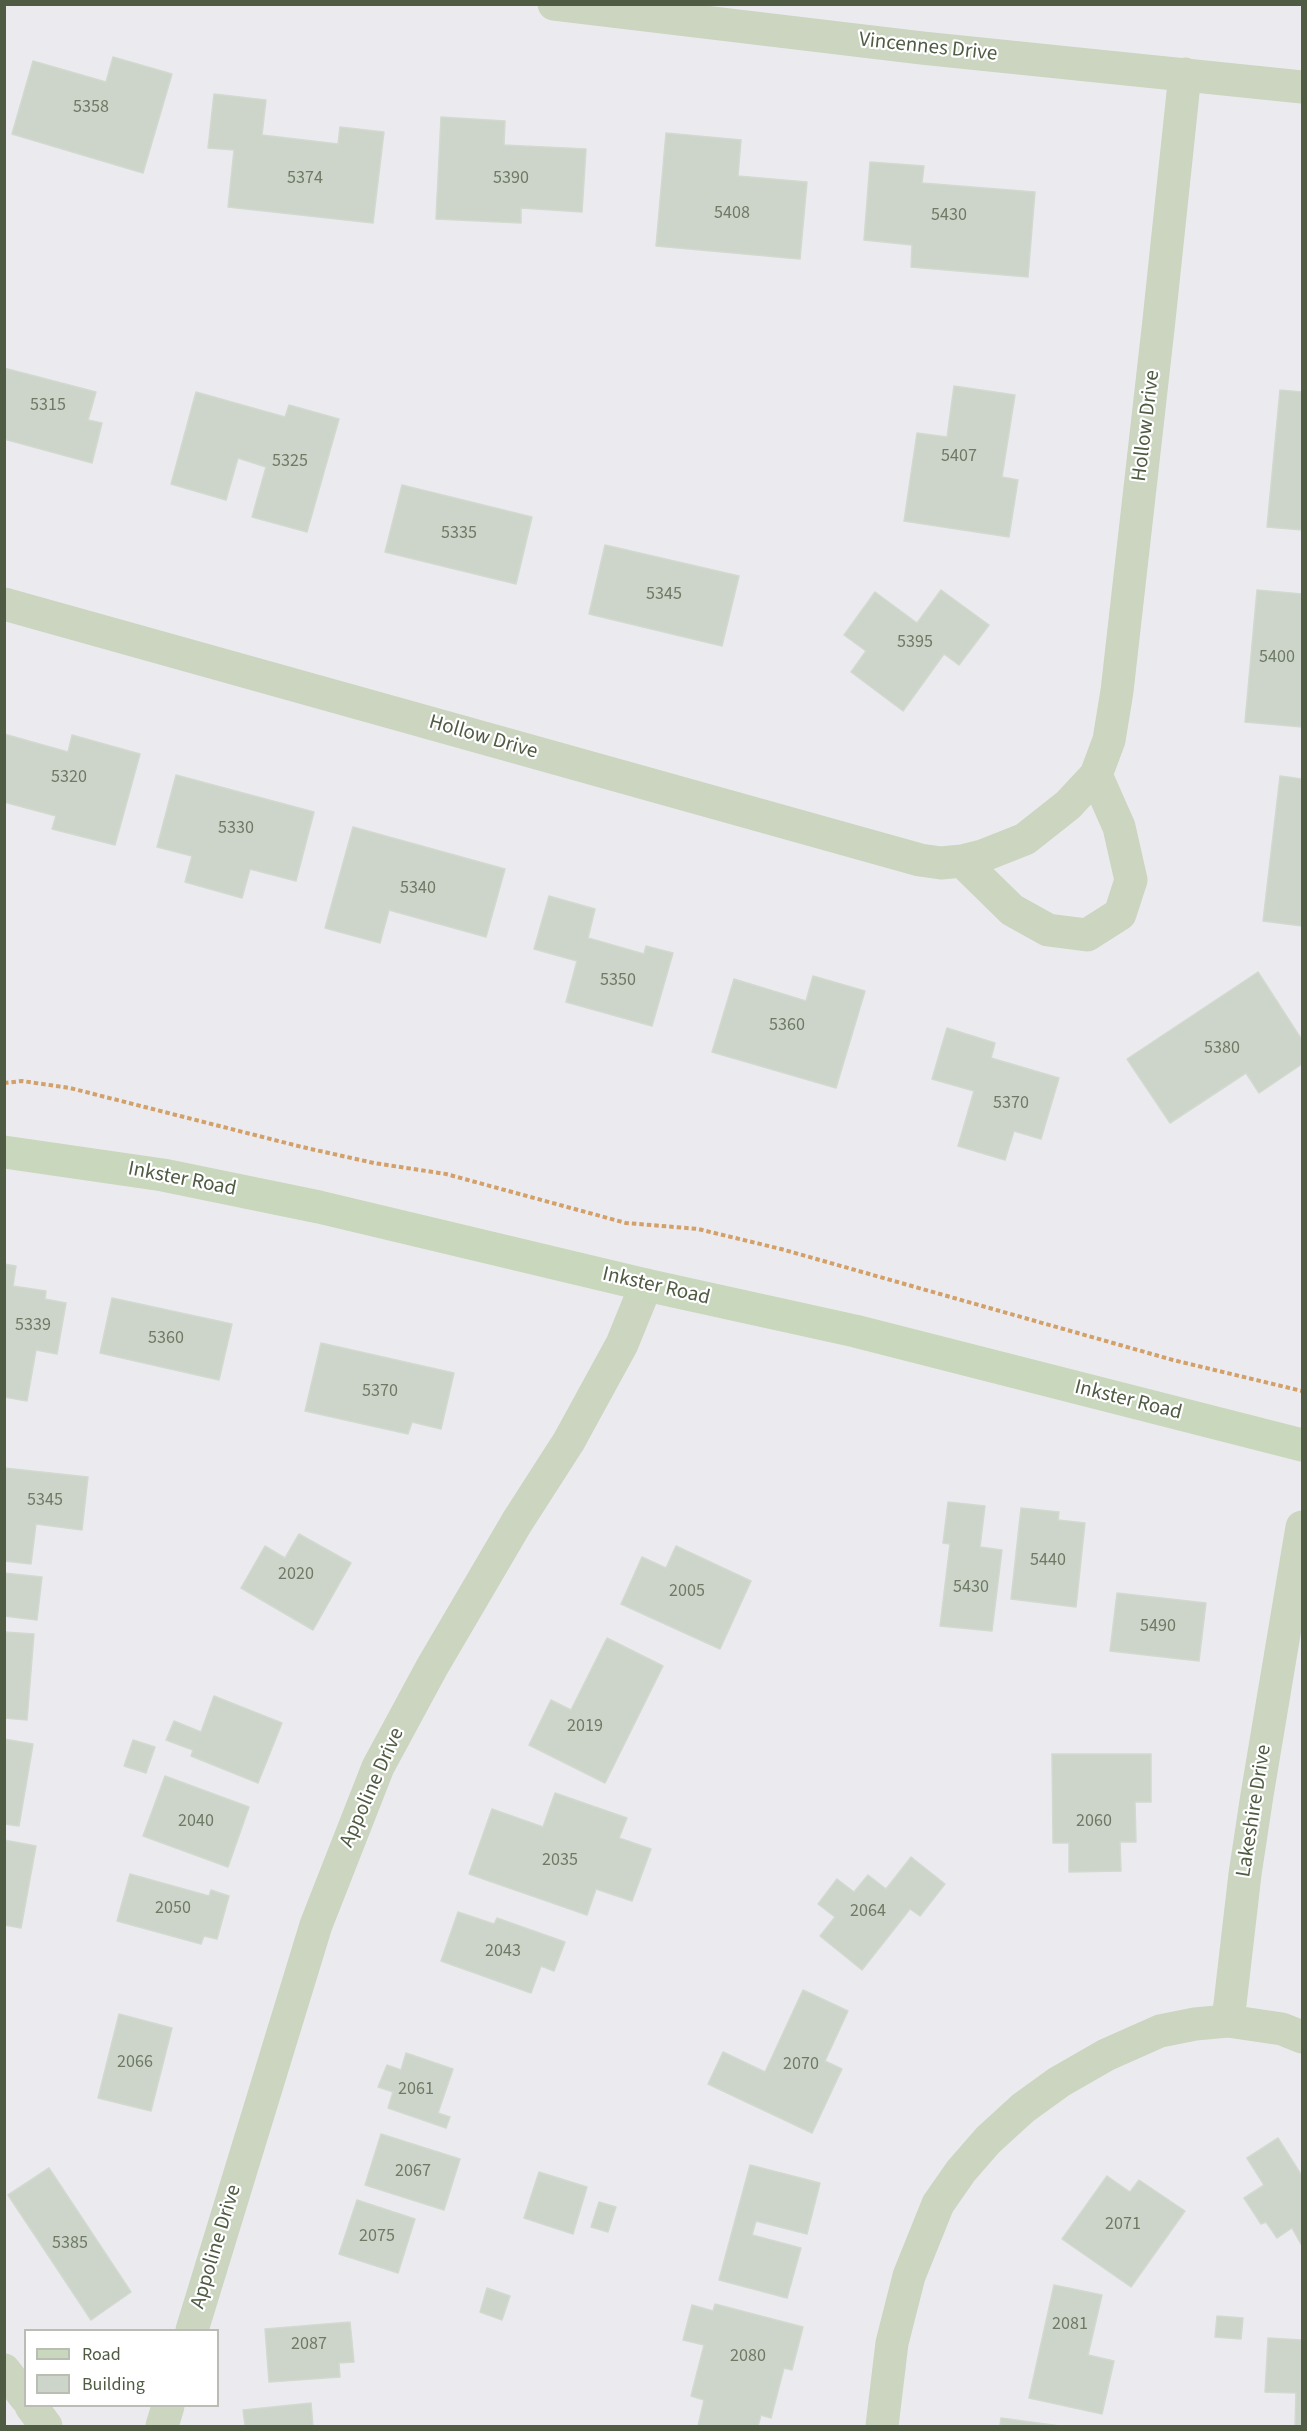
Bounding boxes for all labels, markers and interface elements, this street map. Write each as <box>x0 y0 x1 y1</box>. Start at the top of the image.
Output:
street label: Vincennes Drive <box>858 28 998 68</box>
house number: 5358 <box>73 97 109 119</box>
house number: 5374 <box>287 168 323 190</box>
house number: 5390 <box>493 168 529 190</box>
house number: 5408 <box>714 203 750 225</box>
house number: 5430 <box>931 205 967 227</box>
street label: Hollow Drive <box>1128 369 1166 483</box>
house number: 5315 <box>30 395 66 417</box>
house number: 5407 <box>941 446 977 468</box>
house number: 5325 <box>272 451 308 473</box>
house number: 5335 <box>441 523 477 545</box>
house number: 5345 <box>646 584 682 606</box>
house number: 5395 <box>897 632 933 654</box>
house number: 5400 <box>1259 647 1295 669</box>
street label: Hollow Drive <box>426 710 540 766</box>
house number: 5320 <box>51 767 87 789</box>
house number: 5330 <box>218 818 254 840</box>
house number: 5340 <box>400 878 436 900</box>
house number: 5350 <box>600 970 636 992</box>
house number: 5360 <box>769 1015 805 1037</box>
house number: 5380 <box>1204 1038 1240 1060</box>
house number: 5370 <box>993 1093 1029 1115</box>
street label: Inkster Road <box>126 1157 238 1203</box>
street label: Inkster Road <box>600 1262 712 1312</box>
house number: 5339 <box>15 1315 51 1337</box>
house number: 5360 <box>148 1328 184 1350</box>
street label: Inkster Road <box>1072 1376 1184 1426</box>
house number: 5370 <box>362 1381 398 1403</box>
house number: 5345 <box>27 1490 63 1512</box>
house number: 5440 <box>1030 1550 1066 1572</box>
house number: 2020 <box>278 1564 314 1586</box>
house number: 5430 <box>953 1577 989 1599</box>
house number: 2005 <box>669 1581 705 1603</box>
house number: 5490 <box>1140 1616 1176 1638</box>
house number: 2019 <box>567 1716 603 1738</box>
street label: Appoline Drive <box>335 1724 411 1852</box>
street label: Lakeshire Drive <box>1232 1743 1278 1879</box>
house number: 2040 <box>178 1811 214 1833</box>
house number: 2060 <box>1076 1811 1112 1833</box>
house number: 2035 <box>542 1850 578 1872</box>
house number: 2050 <box>155 1898 191 1920</box>
house number: 2064 <box>850 1901 886 1923</box>
house number: 2043 <box>485 1941 521 1963</box>
house number: 2066 <box>117 2052 153 2074</box>
house number: 2070 <box>783 2054 819 2076</box>
house number: 2061 <box>398 2079 434 2101</box>
house number: 2067 <box>395 2161 431 2183</box>
street label: Appoline Drive <box>186 2182 248 2312</box>
house number: 2071 <box>1105 2214 1141 2236</box>
house number: 2075 <box>359 2226 395 2248</box>
house number: 5385 <box>52 2233 88 2255</box>
house number: 2081 <box>1052 2314 1088 2336</box>
legend <box>24 2329 219 2407</box>
house number: 2087 <box>291 2334 327 2356</box>
text: Road <box>82 2342 121 2367</box>
house number: 2080 <box>730 2346 766 2368</box>
text: Building <box>82 2372 145 2397</box>

